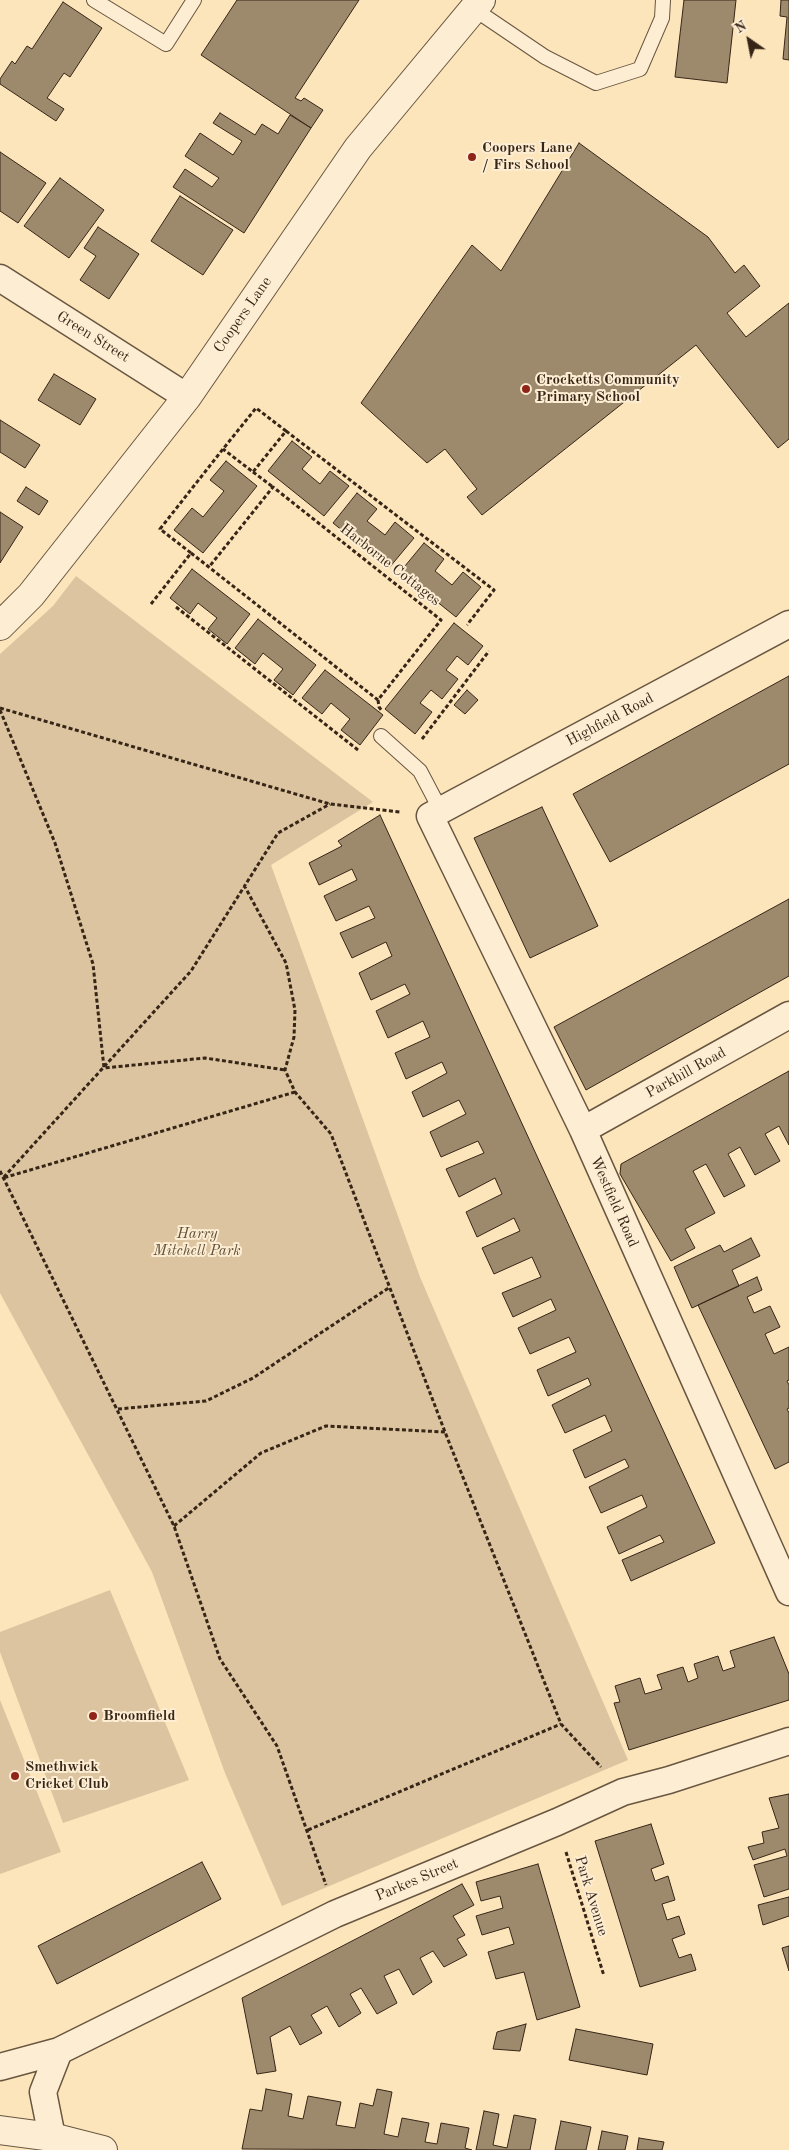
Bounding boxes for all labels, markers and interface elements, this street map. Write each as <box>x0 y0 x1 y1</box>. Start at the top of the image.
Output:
north arrow <box>724 15 774 65</box>
text: N <box>733 19 749 36</box>
place label: Coopers Lane / Firs School <box>482 139 573 174</box>
marker: Coopers Lane / Firs School <box>466 151 478 163</box>
street label: Coopers Lane <box>210 273 276 357</box>
street label: Green Street <box>53 307 133 367</box>
place label: Crocketts Community Primary School <box>536 371 680 406</box>
marker: Crocketts Community Primary School <box>520 383 532 395</box>
street label: Harborne Cottages <box>336 520 444 610</box>
street label: Highfield Road <box>563 689 657 751</box>
street label: Parkhill Road <box>643 1044 729 1102</box>
street label: Westfield Road <box>586 1154 642 1250</box>
park label: Harry Mitchell Park <box>153 1225 241 1260</box>
place label: Broomfield <box>103 1707 175 1725</box>
marker: Broomfield <box>87 1710 99 1722</box>
place label: Smethwick Cricket Club <box>25 1758 109 1793</box>
marker: Smethwick Cricket Club <box>9 1770 21 1782</box>
street label: Parkes Street <box>373 1854 461 1906</box>
street label: Park Avenue <box>570 1854 612 1938</box>

